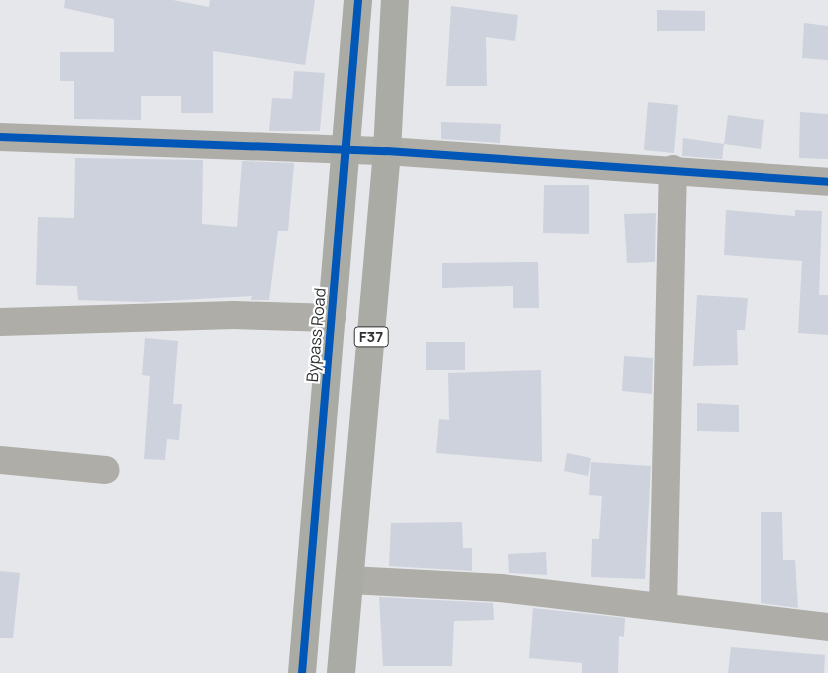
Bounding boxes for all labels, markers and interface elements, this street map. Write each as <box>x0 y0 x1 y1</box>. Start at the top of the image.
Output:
street label: Bypass Road <box>302 287 330 383</box>
road number: F37 <box>354 324 388 350</box>

